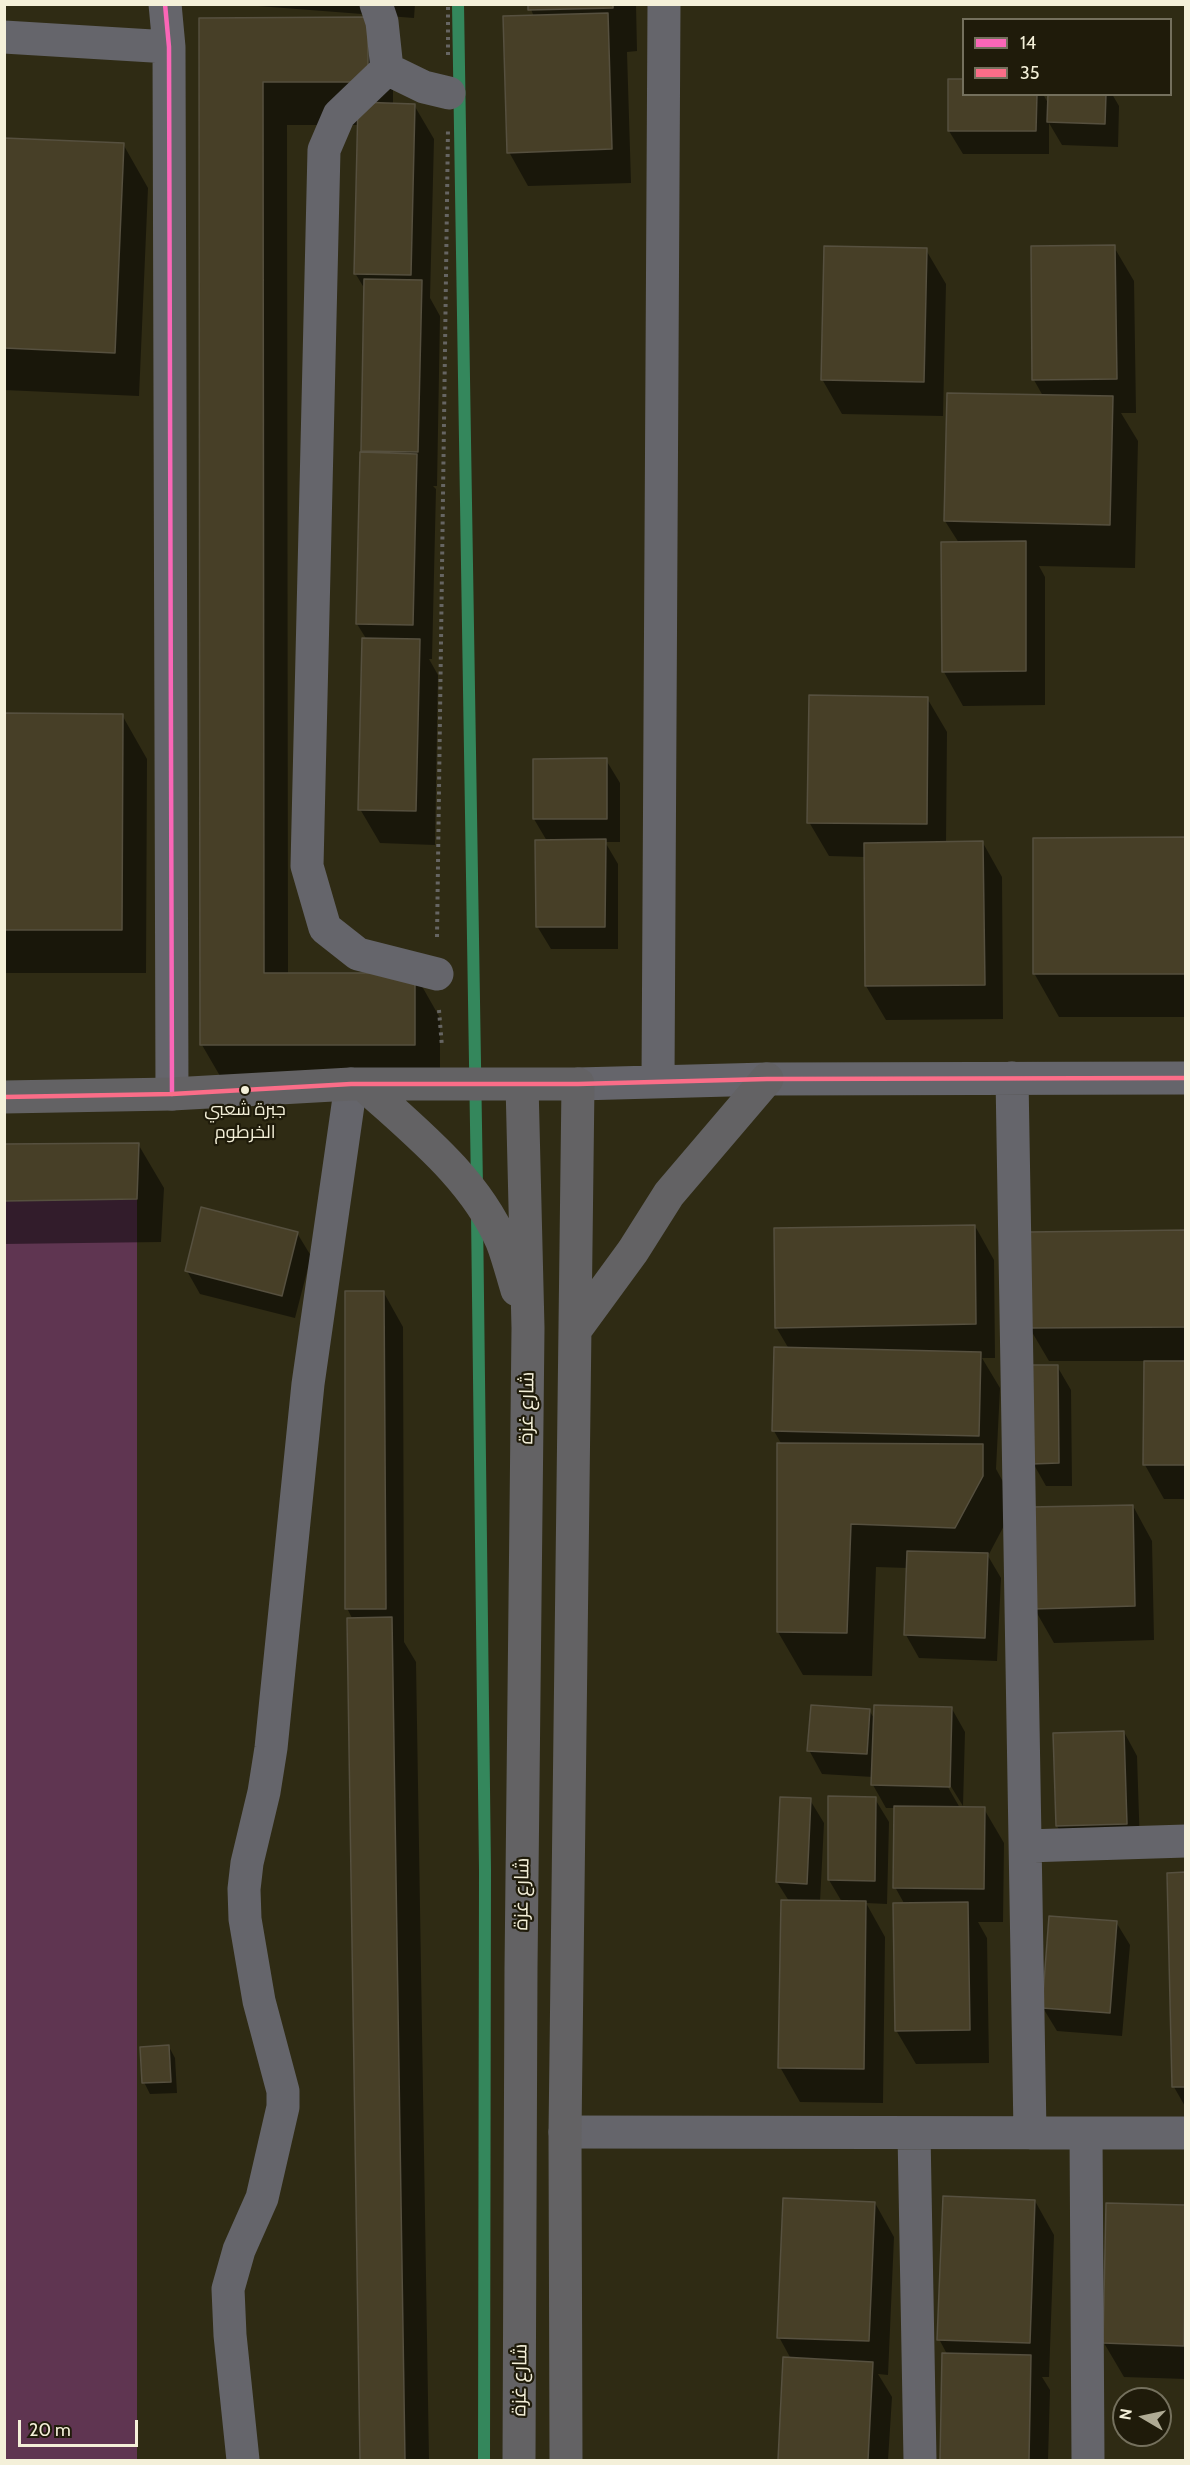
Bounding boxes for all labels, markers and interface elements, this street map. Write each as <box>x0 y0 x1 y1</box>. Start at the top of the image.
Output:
legend <box>962 18 1172 96</box>
text: 14 <box>1020 32 1036 54</box>
text: 35 <box>1020 62 1039 84</box>
marker: جبرة شعبي الخرطوم <box>239 1084 251 1096</box>
place label: جبرة شعبي الخرطوم <box>204 1099 286 1142</box>
street label: شارع غزة <box>514 1371 540 1445</box>
street label: شارع غزة <box>509 1857 535 1931</box>
street label: شارع غزة <box>507 2343 533 2417</box>
north arrow <box>1112 2387 1172 2447</box>
text: N <box>1115 2407 1136 2421</box>
scale bar <box>21 2408 141 2446</box>
text: 20 m <box>29 2419 71 2441</box>

